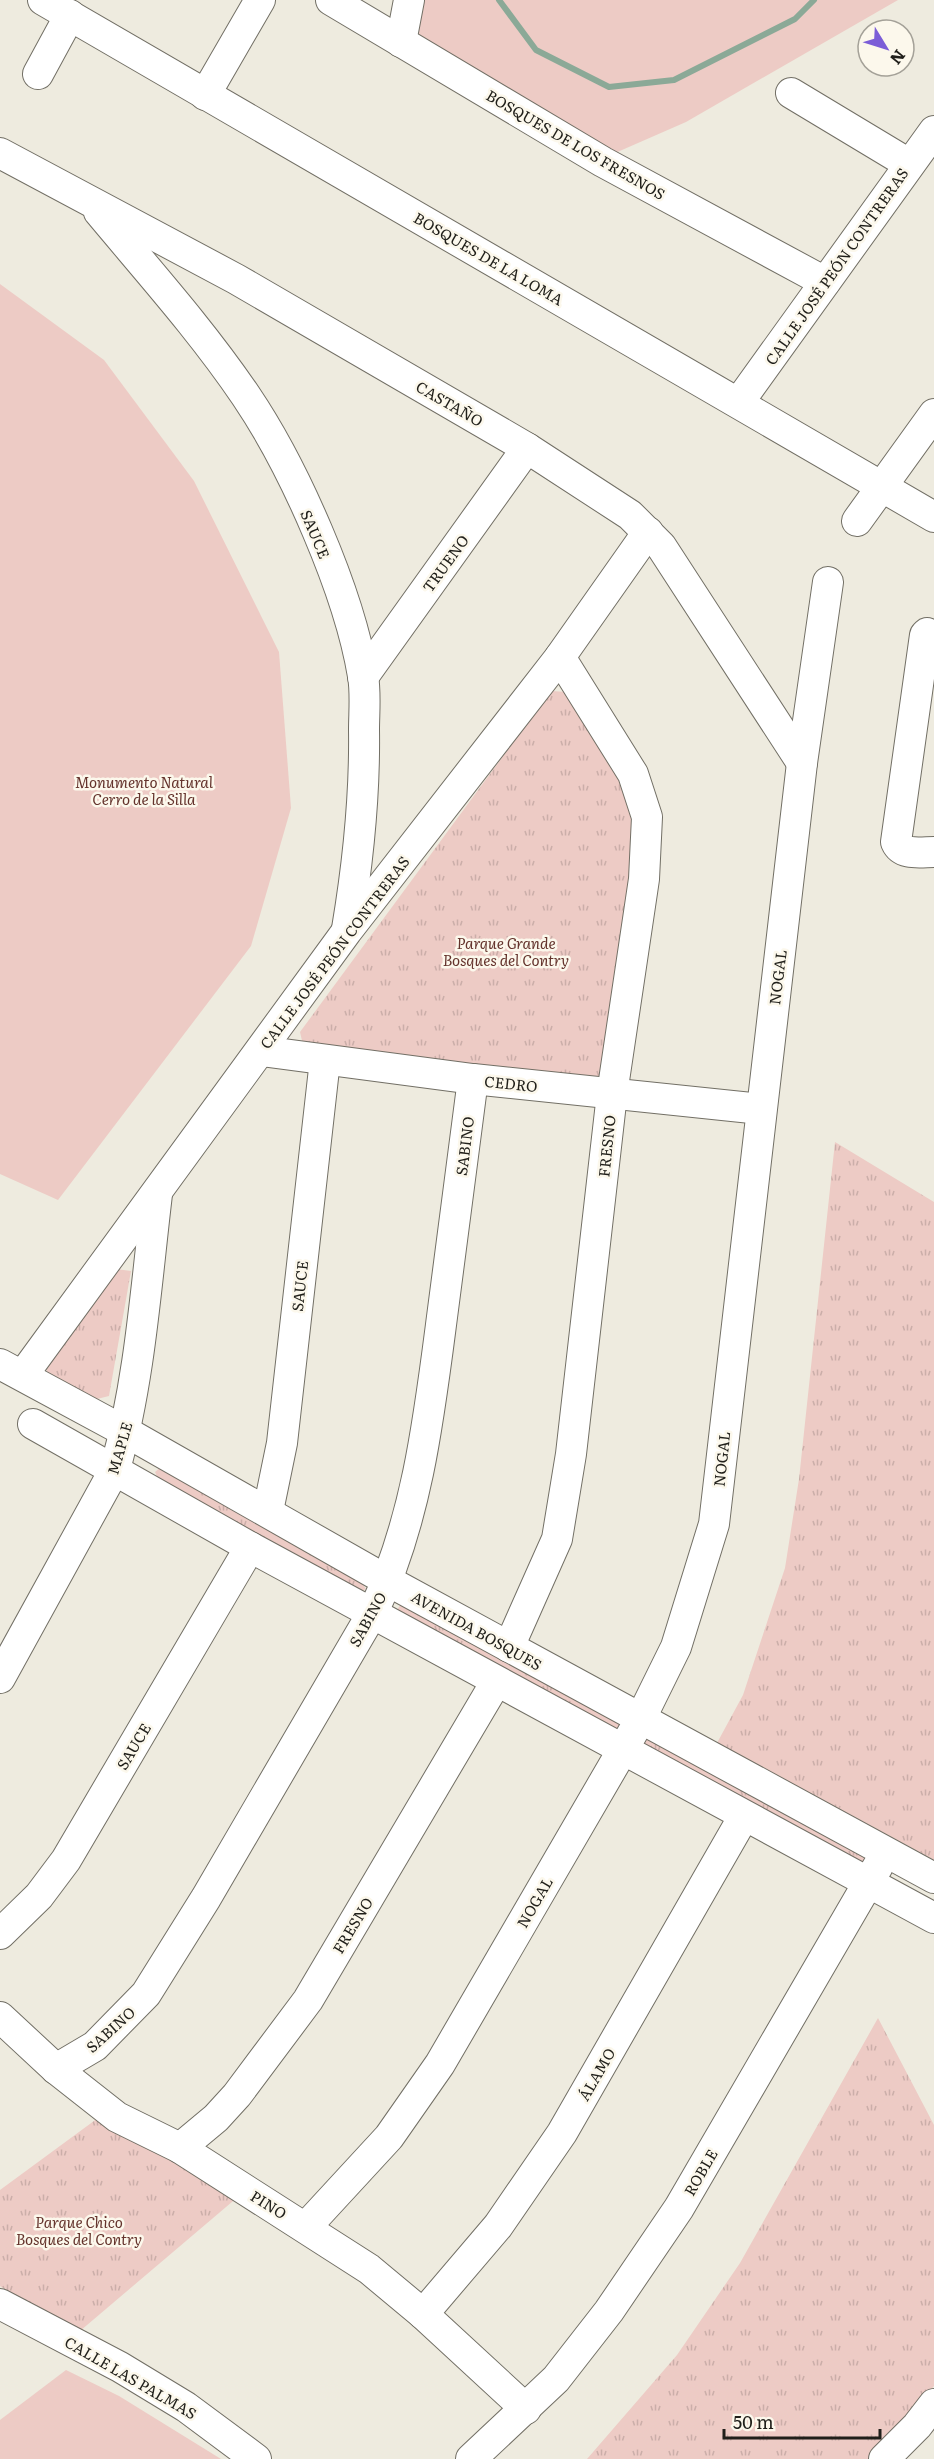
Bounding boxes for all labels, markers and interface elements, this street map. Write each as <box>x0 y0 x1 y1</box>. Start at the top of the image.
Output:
north arrow <box>856 18 916 78</box>
text: N <box>885 45 912 71</box>
street label: BOSQUES DE LOS FRESNOS <box>482 83 670 205</box>
street label: CALLE JOSÉ PEÓN CONTRERAS <box>759 163 913 369</box>
street label: BOSQUES DE LA LOMA <box>410 206 568 310</box>
street label: CASTAÑO <box>412 374 488 432</box>
street label: SAUCE <box>295 506 337 562</box>
street label: TRUENO <box>416 529 474 597</box>
park label: Monumento Natural Cerro de la Silla <box>75 770 214 810</box>
street label: CALLE JOSÉ PEÓN CONTRERAS <box>254 851 414 1053</box>
park label: Parque Grande Bosques del Contry <box>443 931 569 971</box>
street label: NOGAL <box>762 948 792 1006</box>
street label: CEDRO <box>483 1069 539 1097</box>
street label: FRESNO <box>591 1114 621 1178</box>
street label: SABINO <box>449 1115 479 1177</box>
street label: SAUCE <box>285 1259 313 1313</box>
street label: MAPLE <box>100 1419 138 1477</box>
street label: NOGAL <box>707 1430 735 1488</box>
street label: AVENIDA BOSQUES <box>408 1585 546 1675</box>
street label: SABINO <box>343 1587 391 1651</box>
street label: SAUCE <box>110 1718 156 1774</box>
street label: NOGAL <box>510 1872 558 1932</box>
street label: FRESNO <box>326 1892 378 1958</box>
street label: SABINO <box>80 2001 140 2057</box>
street label: ÁLAMO <box>572 2043 620 2105</box>
street label: ROBLE <box>677 2144 723 2200</box>
street label: PINO <box>246 2184 292 2224</box>
park label: Parque Chico Bosques del Contry <box>16 2210 142 2250</box>
street label: CALLE LAS PALMAS <box>61 2330 201 2424</box>
scale bar <box>724 2402 880 2440</box>
text: 50 m <box>733 2408 774 2435</box>

